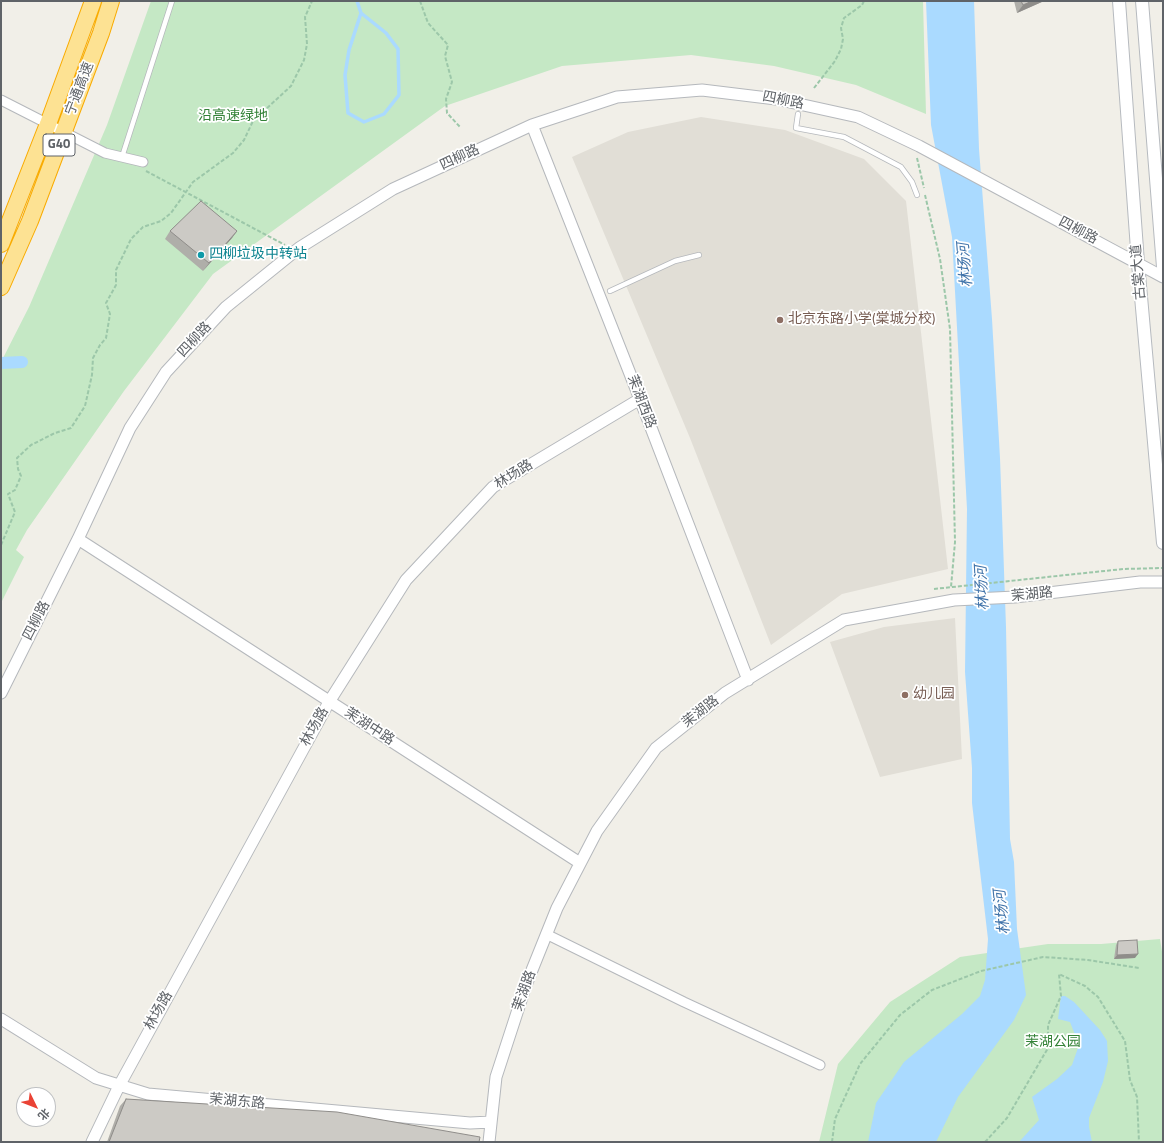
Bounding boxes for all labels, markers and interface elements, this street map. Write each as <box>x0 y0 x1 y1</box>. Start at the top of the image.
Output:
street label: 宁通高速 <box>62 60 98 118</box>
street label: 四柳路 <box>761 89 805 113</box>
park label: 沿高速绿地 <box>198 109 268 125</box>
road number: G40 <box>43 134 75 156</box>
street label: 四柳路 <box>437 142 483 174</box>
street label: 四柳路 <box>1056 214 1100 248</box>
water label: 林场河 <box>955 242 977 288</box>
street label: 古棠大道 <box>1128 243 1150 301</box>
place label: 四柳垃圾中转站 <box>209 247 307 263</box>
marker: 四柳垃圾中转站 <box>196 250 206 260</box>
place label: 北京东路小学(棠城分校) <box>788 312 935 328</box>
marker: 北京东路小学(棠城分校) <box>775 315 785 325</box>
street label: 四柳路 <box>175 319 215 361</box>
street label: 茉湖西路 <box>623 373 659 431</box>
street label: 林场路 <box>492 457 536 493</box>
water label: 林场河 <box>973 565 993 611</box>
street label: 茉湖路 <box>1010 584 1054 606</box>
street label: 四柳路 <box>20 598 54 644</box>
place label: 幼儿园 <box>913 687 955 703</box>
marker: 幼儿园 <box>900 690 910 700</box>
street label: 茉湖路 <box>679 692 723 732</box>
street label: 林场路 <box>297 705 333 749</box>
street label: 茉湖中路 <box>341 705 397 749</box>
water label: 林场河 <box>992 889 1014 935</box>
street label: 茉湖路 <box>510 968 540 1014</box>
street label: 林场路 <box>141 989 177 1033</box>
park label: 茉湖公园 <box>1025 1035 1081 1051</box>
north arrow <box>16 1087 56 1127</box>
street label: 茉湖东路 <box>208 1091 266 1113</box>
text: 北 <box>34 1105 54 1124</box>

